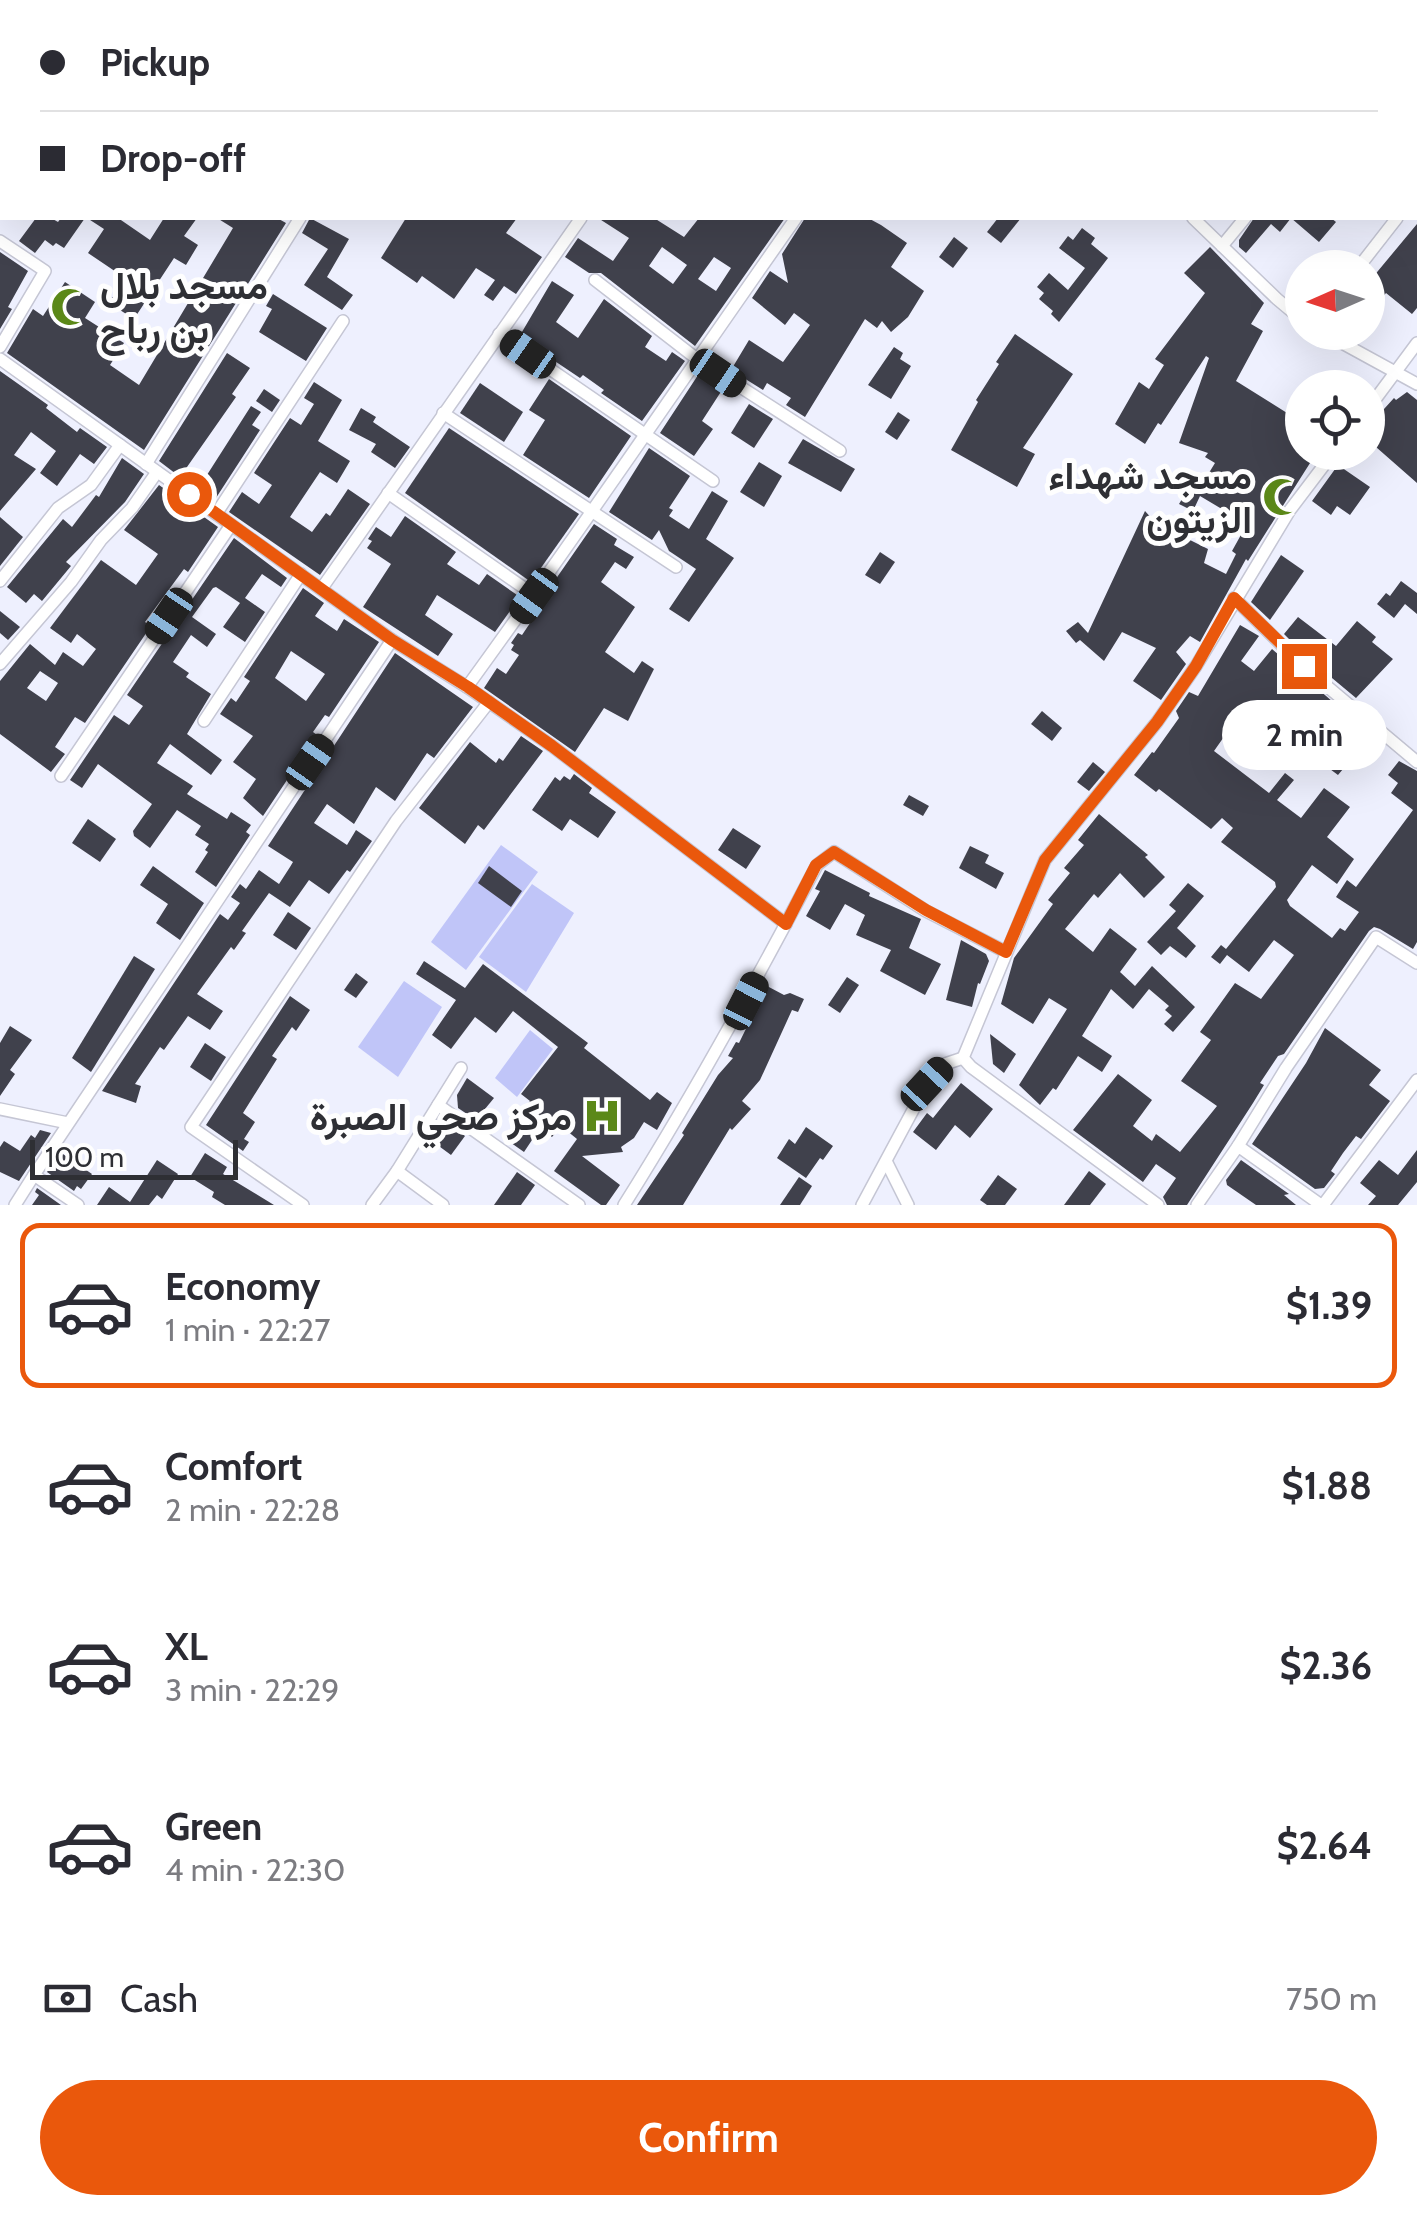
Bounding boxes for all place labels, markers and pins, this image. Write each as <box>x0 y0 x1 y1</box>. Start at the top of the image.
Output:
place label: مسجد بلال بن رباح <box>100 262 268 356</box>
mosque icon: مسجد بلال بن رباح <box>49 286 91 328</box>
place label: مسجد شهداء الزيتون <box>1048 452 1252 544</box>
mosque icon: مسجد شهداء الزيتون <box>1261 476 1303 518</box>
place label: مركز صحي الصبرة <box>310 1093 572 1149</box>
hospital icon: مركز صحي الصبرة <box>581 1095 623 1137</box>

